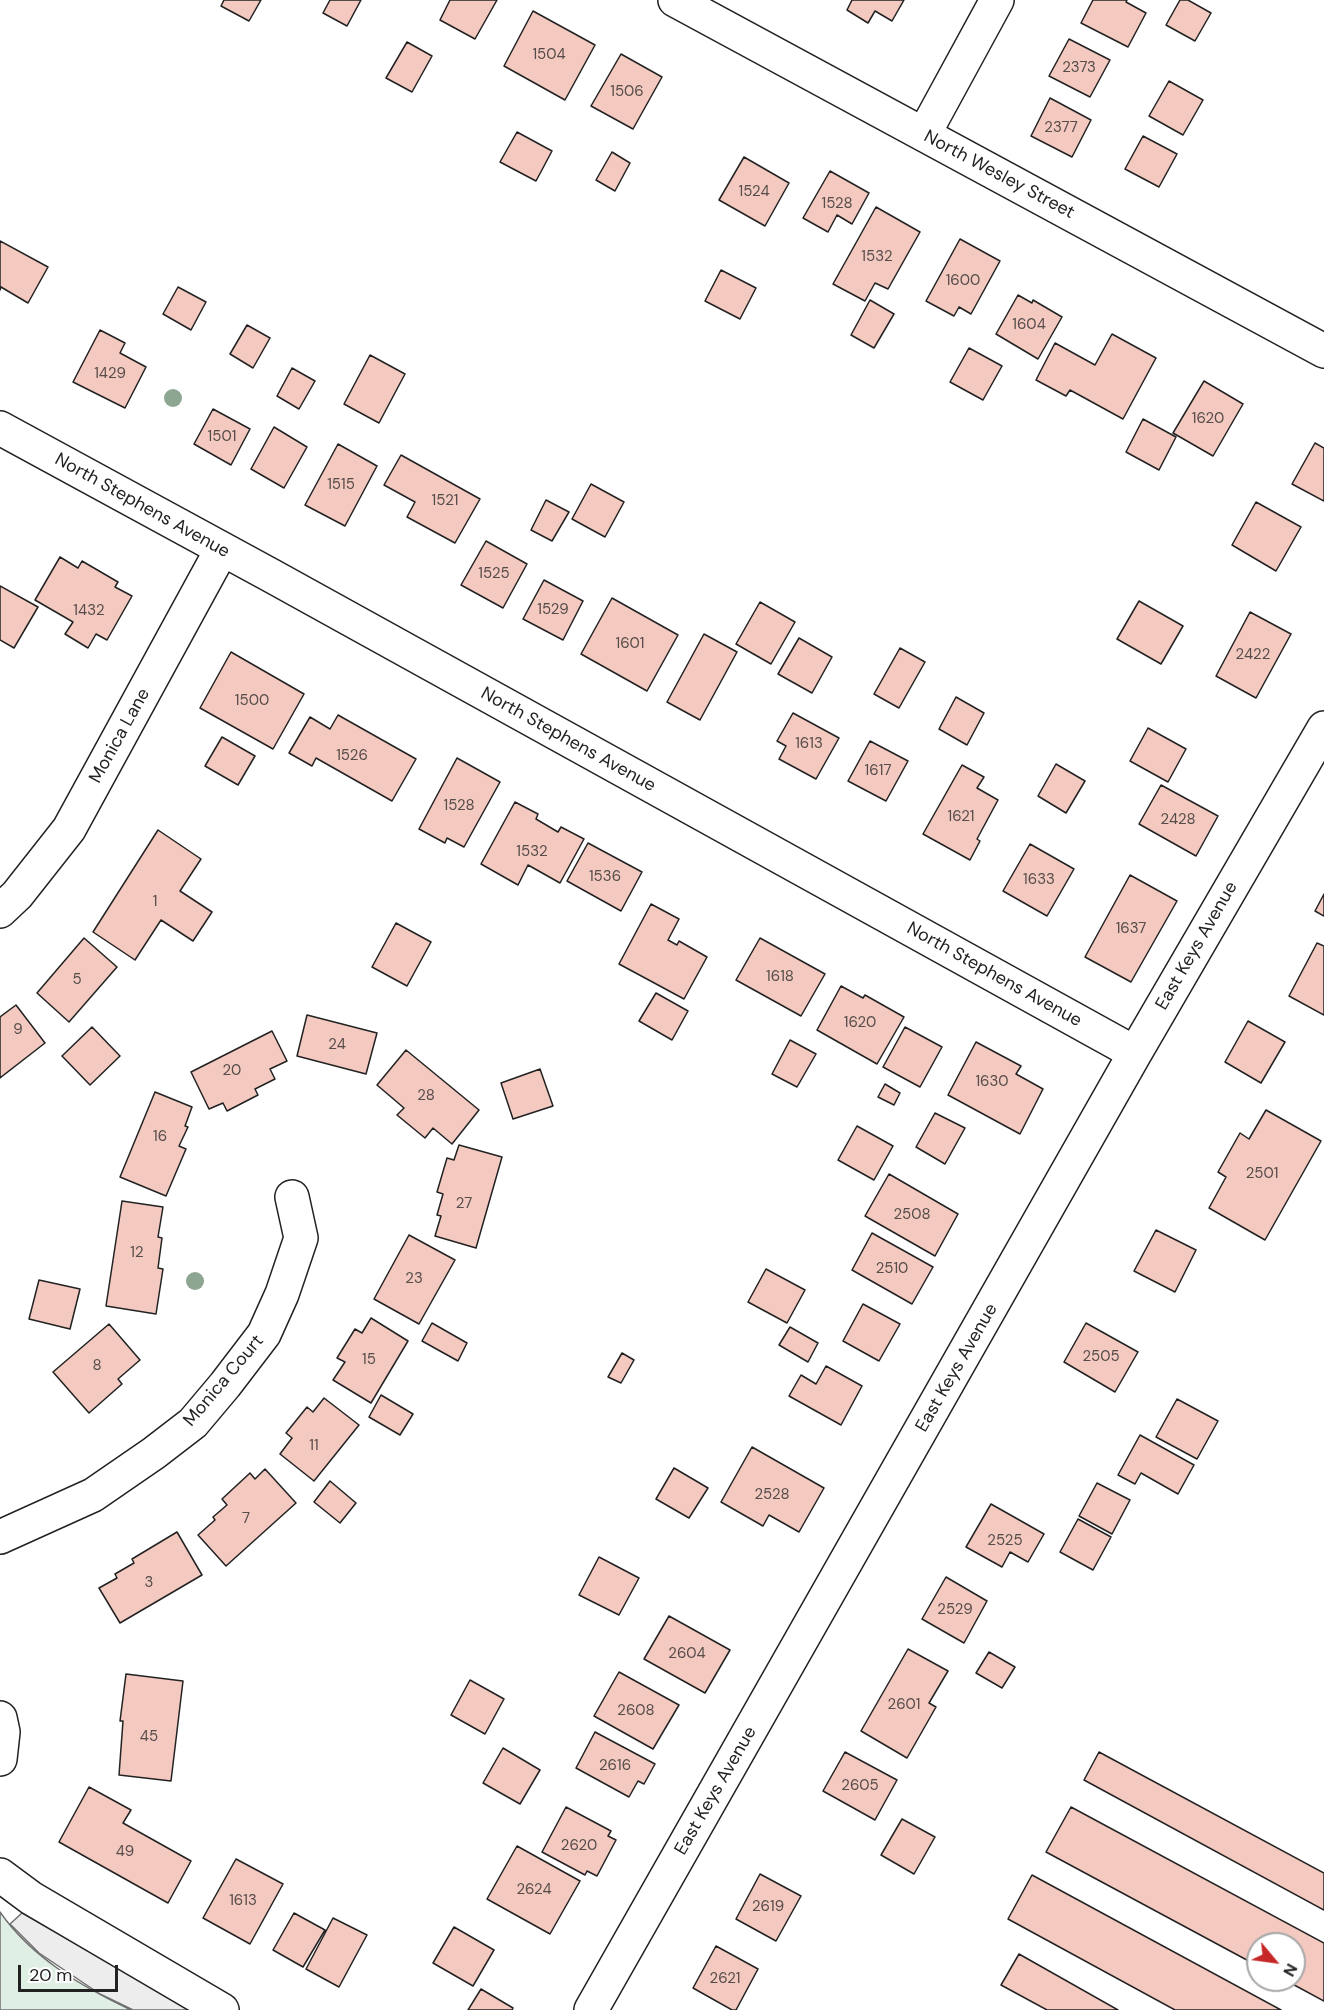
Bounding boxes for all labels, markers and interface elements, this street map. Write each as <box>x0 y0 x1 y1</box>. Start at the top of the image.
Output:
house number: 1504 <box>532 46 566 64</box>
house number: 2373 <box>1062 59 1096 77</box>
house number: 1506 <box>610 83 644 101</box>
house number: 2377 <box>1044 119 1078 137</box>
street label: North Wesley Street <box>920 126 1078 224</box>
house number: 1524 <box>738 183 770 201</box>
house number: 1528 <box>821 195 853 213</box>
house number: 1532 <box>861 248 893 266</box>
house number: 1600 <box>946 272 980 290</box>
house number: 1604 <box>1012 316 1046 334</box>
house number: 1429 <box>94 365 126 383</box>
house number: 1620 <box>1192 410 1224 428</box>
house number: 1501 <box>208 428 236 446</box>
street label: North Stephens Avenue <box>51 449 233 563</box>
house number: 1515 <box>327 476 355 494</box>
house number: 1521 <box>432 492 458 510</box>
house number: 1525 <box>478 565 510 583</box>
house number: 1529 <box>537 601 569 619</box>
house number: 1432 <box>73 602 105 620</box>
house number: 1601 <box>615 635 645 653</box>
house number: 2422 <box>1236 646 1270 664</box>
street label: North Stephens Avenue <box>477 683 659 797</box>
street label: Monica Lane <box>85 685 155 787</box>
house number: 1500 <box>235 692 269 710</box>
house number: 1613 <box>795 735 823 753</box>
house number: 1526 <box>336 747 368 765</box>
house number: 1617 <box>865 762 891 780</box>
house number: 1528 <box>443 797 475 815</box>
house number: 1621 <box>947 808 975 826</box>
house number: 2428 <box>1161 811 1195 829</box>
house number: 1532 <box>516 843 548 861</box>
house number: 1536 <box>589 868 621 886</box>
house number: 1633 <box>1023 871 1055 889</box>
street label: East Keys Avenue <box>1151 878 1243 1014</box>
house number: 1 <box>153 893 157 911</box>
street label: North Stephens Avenue <box>903 918 1085 1032</box>
house number: 1637 <box>1116 920 1146 938</box>
house number: 1618 <box>766 968 794 986</box>
house number: 5 <box>72 971 82 989</box>
house number: 1620 <box>844 1014 876 1032</box>
house number: 9 <box>13 1021 23 1039</box>
house number: 24 <box>328 1036 346 1054</box>
house number: 20 <box>223 1062 241 1080</box>
house number: 1630 <box>975 1073 1009 1091</box>
house number: 28 <box>417 1087 435 1105</box>
house number: 16 <box>153 1128 167 1146</box>
house number: 2501 <box>1246 1165 1278 1183</box>
house number: 27 <box>456 1195 472 1213</box>
house number: 2508 <box>893 1206 931 1224</box>
house number: 12 <box>130 1244 144 1262</box>
house number: 2510 <box>876 1260 908 1278</box>
house number: 23 <box>405 1270 423 1288</box>
street label: East Keys Avenue <box>911 1300 1003 1436</box>
street label: Monica Court <box>179 1331 269 1431</box>
house number: 2505 <box>1082 1348 1120 1366</box>
house number: 15 <box>362 1351 376 1369</box>
house number: 8 <box>92 1357 102 1375</box>
house number: 11 <box>309 1437 319 1455</box>
house number: 2528 <box>754 1486 790 1504</box>
house number: 7 <box>242 1510 250 1528</box>
house number: 2525 <box>987 1532 1023 1550</box>
house number: 3 <box>145 1574 153 1592</box>
house number: 2529 <box>937 1601 973 1619</box>
house number: 2604 <box>668 1645 706 1663</box>
house number: 2601 <box>888 1696 920 1714</box>
house number: 2608 <box>617 1702 655 1720</box>
street label: East Keys Avenue <box>670 1723 762 1859</box>
house number: 45 <box>140 1728 158 1746</box>
house number: 2616 <box>599 1757 631 1775</box>
house number: 2605 <box>841 1777 879 1795</box>
house number: 2620 <box>561 1837 597 1855</box>
house number: 49 <box>116 1843 134 1861</box>
house number: 2624 <box>516 1881 552 1899</box>
house number: 1613 <box>229 1892 257 1910</box>
house number: 2619 <box>752 1898 784 1916</box>
north arrow <box>1246 1932 1306 1992</box>
scale bar <box>21 1953 122 1991</box>
text: N <box>1278 1960 1302 1980</box>
text: 20 m <box>29 1963 72 1987</box>
house number: 2621 <box>710 1970 740 1988</box>

